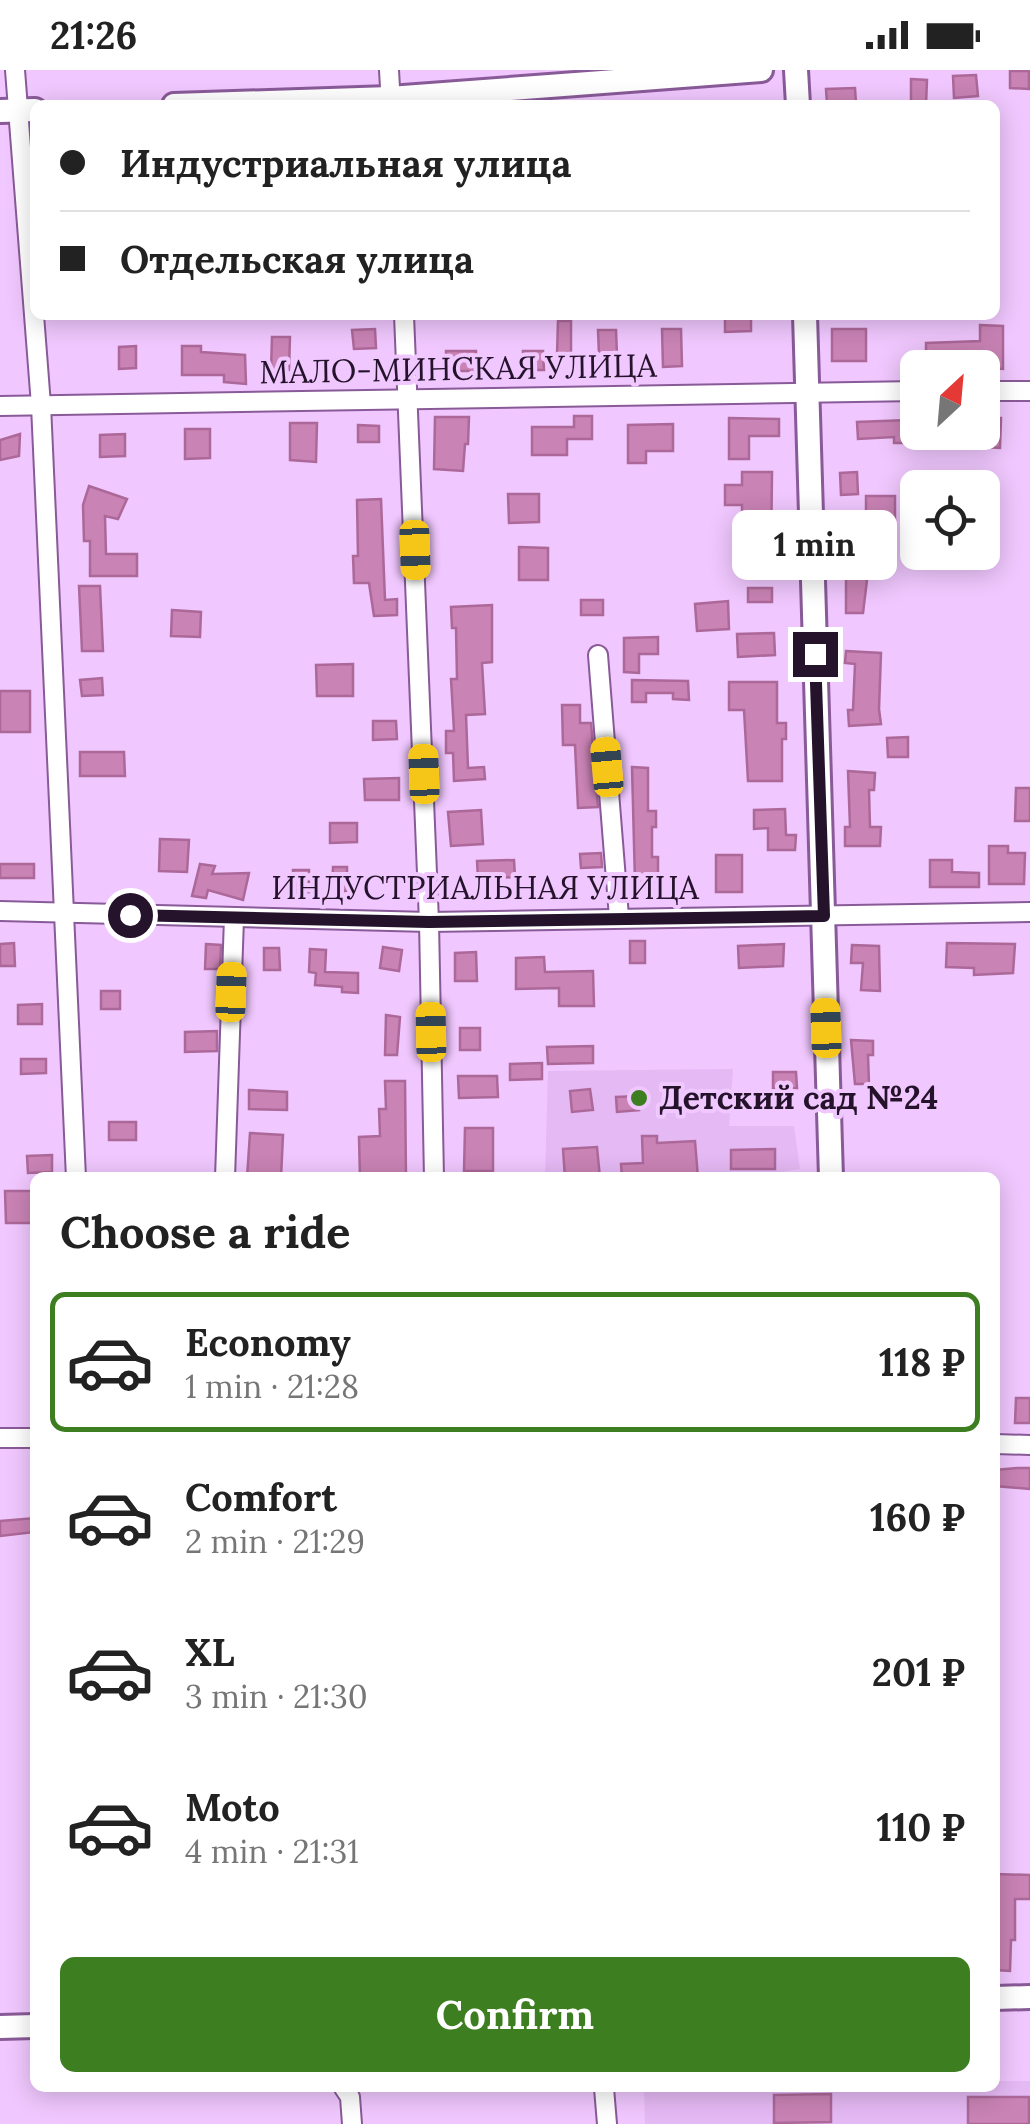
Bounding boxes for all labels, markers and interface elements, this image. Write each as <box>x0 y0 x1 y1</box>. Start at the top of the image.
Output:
text: 21:26 <box>50 11 137 59</box>
text: Индустриальная улица <box>120 139 571 187</box>
text: Отдельская улица <box>120 235 474 283</box>
street label: МАЛО-МИНСКАЯ УЛИЦА <box>259 345 658 392</box>
north arrow <box>900 350 1000 450</box>
map controls <box>900 350 1000 570</box>
button: locate <box>900 470 1000 570</box>
callout: 1 min <box>732 509 898 579</box>
car <box>399 519 431 581</box>
text: 1 min <box>774 524 855 565</box>
route end <box>793 632 838 677</box>
car <box>589 736 625 798</box>
car <box>408 743 440 805</box>
street label: ИНДУСТРИАЛЬНАЯ УЛИЦА <box>271 867 700 908</box>
route start <box>108 893 153 938</box>
car <box>215 961 247 1023</box>
car <box>810 997 842 1059</box>
car <box>415 1002 447 1062</box>
place label: Детский сад №24 <box>659 1077 938 1118</box>
marker: Детский сад №24 <box>628 1087 650 1109</box>
text: Choose a ride <box>60 1203 350 1260</box>
icon: car <box>65 1317 155 1407</box>
text: Economy <box>185 1318 351 1366</box>
text: 118 ₽ <box>879 1338 965 1386</box>
text: 1 min · 21:28 <box>185 1366 359 1407</box>
icon: car <box>65 1472 155 1562</box>
text: Comfort <box>185 1473 337 1521</box>
text: 160 ₽ <box>870 1493 965 1541</box>
text: 2 min · 21:29 <box>185 1521 365 1562</box>
icon: car <box>65 1627 155 1717</box>
text: XL <box>185 1628 235 1676</box>
text: 201 ₽ <box>872 1648 965 1696</box>
text: 3 min · 21:30 <box>185 1676 368 1717</box>
icon: car <box>65 1782 155 1872</box>
text: Moto <box>185 1783 280 1831</box>
text: 110 ₽ <box>876 1803 965 1851</box>
text: 4 min · 21:31 <box>185 1831 359 1872</box>
button: Confirm <box>60 1957 970 2072</box>

